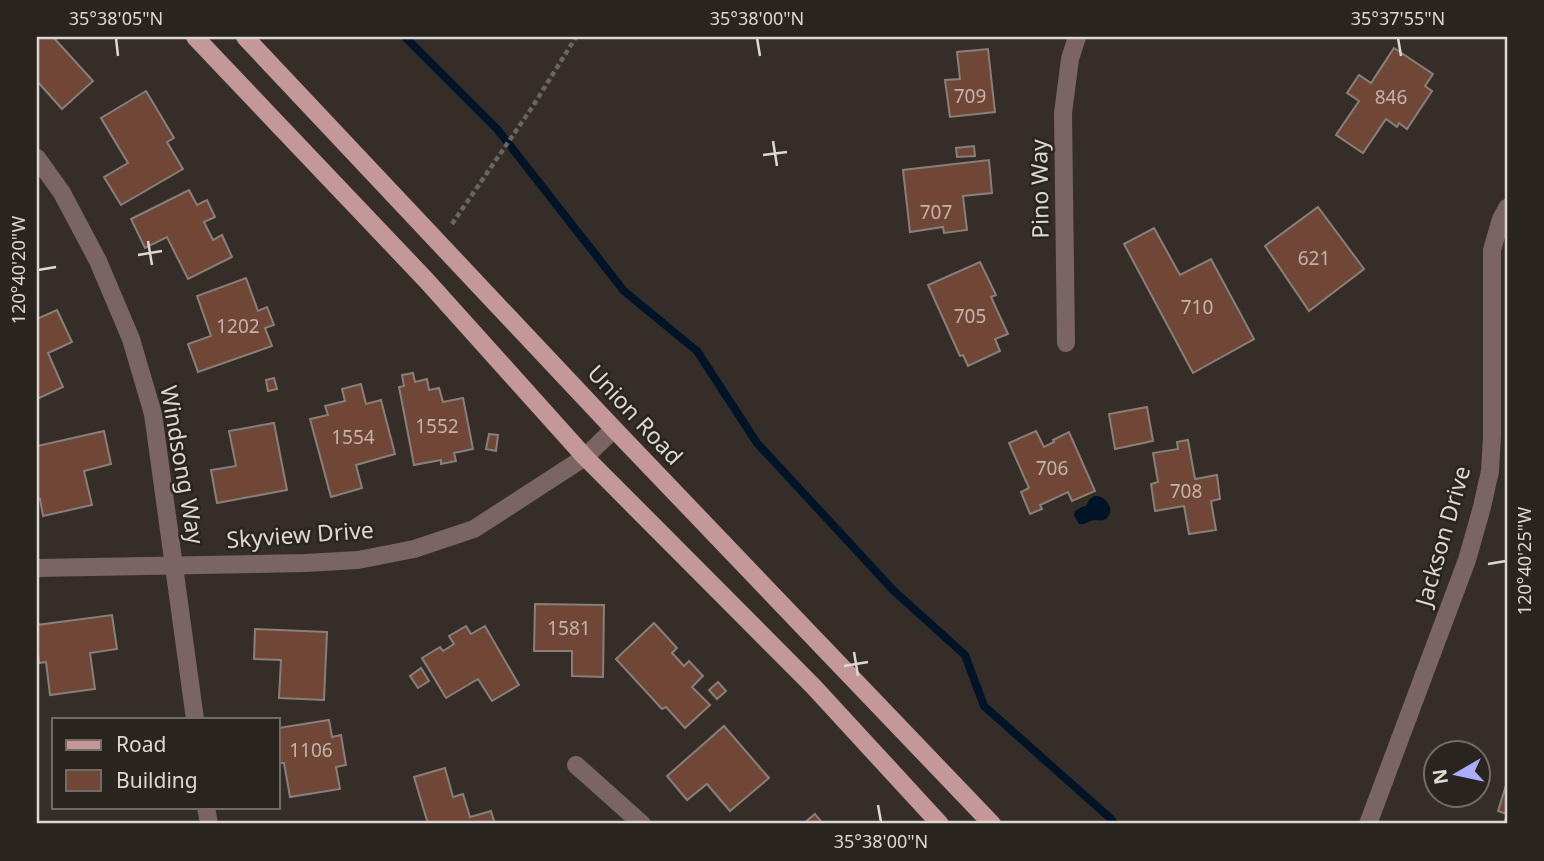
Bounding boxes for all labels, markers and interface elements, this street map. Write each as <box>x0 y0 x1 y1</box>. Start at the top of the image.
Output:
text: 35°38'05"N <box>69 6 163 30</box>
text: 35°38'00"N <box>710 6 804 30</box>
text: 35°37'55"N <box>1351 6 1445 30</box>
house number: 709 <box>954 83 986 109</box>
house number: 846 <box>1375 84 1407 110</box>
street label: Pino Way <box>1022 139 1056 239</box>
house number: 707 <box>920 199 952 225</box>
text: 120°40'20"W <box>6 216 30 324</box>
house number: 621 <box>1298 245 1330 271</box>
house number: 710 <box>1181 294 1213 320</box>
house number: 705 <box>954 303 986 329</box>
house number: 1202 <box>216 313 260 339</box>
street label: Union Road <box>581 357 691 471</box>
street label: Windsong Way <box>153 383 213 547</box>
house number: 1552 <box>415 413 459 439</box>
house number: 1554 <box>331 424 375 450</box>
house number: 706 <box>1036 455 1068 481</box>
street label: Jackson Drive <box>1406 462 1477 612</box>
house number: 708 <box>1170 478 1202 504</box>
text: 120°40'25"W <box>1512 507 1536 615</box>
street label: Skyview Drive <box>225 513 375 555</box>
house number: 1581 <box>547 615 591 641</box>
legend <box>52 718 280 808</box>
text: Road <box>116 730 166 758</box>
house number: 1106 <box>289 737 333 763</box>
north arrow <box>1422 738 1492 808</box>
text: Building <box>116 766 198 794</box>
text: N <box>1426 767 1454 786</box>
text: 35°38'00"N <box>834 829 928 853</box>

